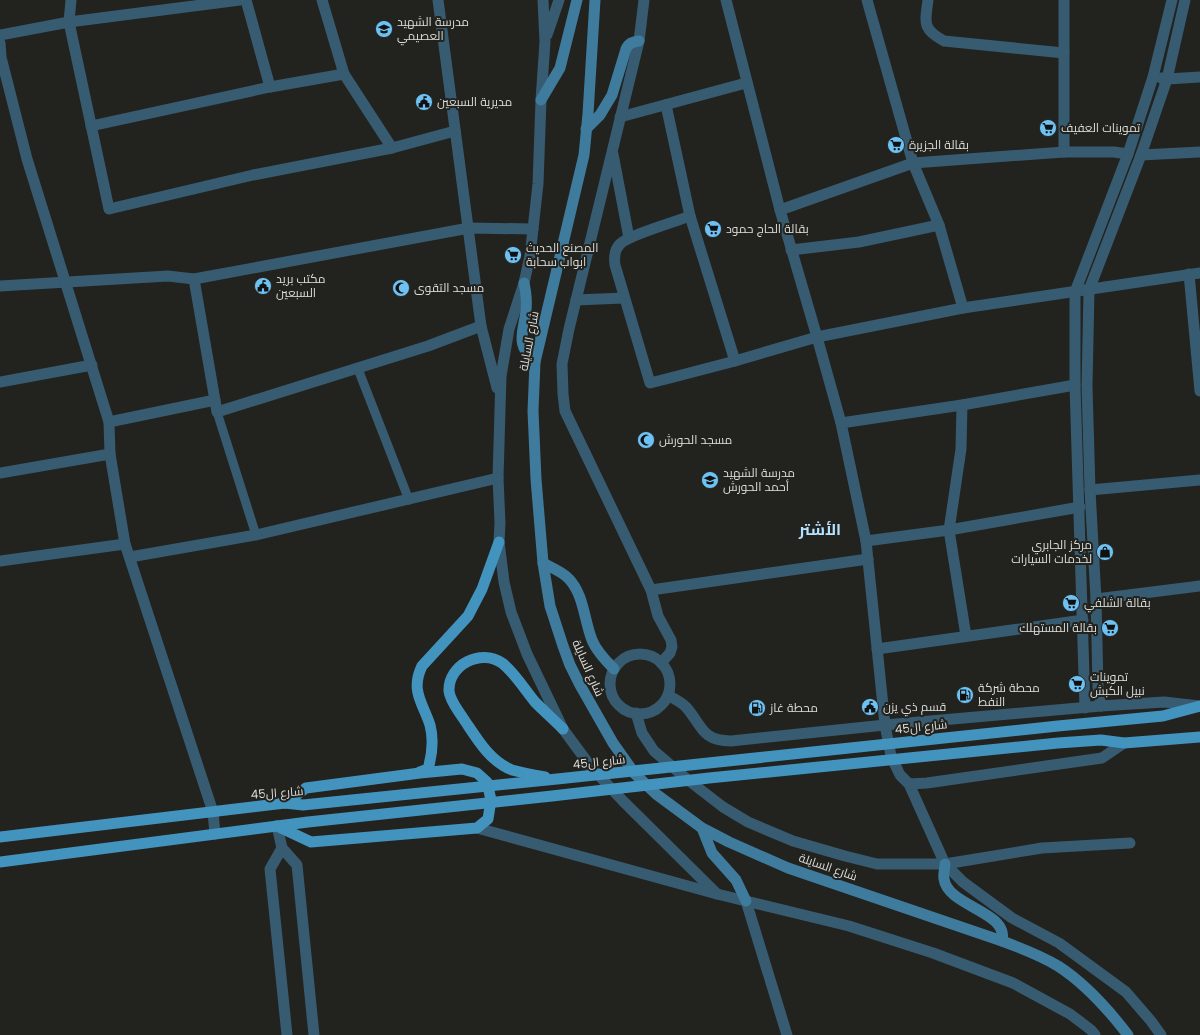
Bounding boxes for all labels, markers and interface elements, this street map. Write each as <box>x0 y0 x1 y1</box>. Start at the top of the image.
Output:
place label: مدرسة الشهيد العصيمي <box>397 13 469 46</box>
school or university icon: مدرسة الشهيد العصيمي <box>374 19 394 39</box>
public building icon: مديرية السبعين <box>414 92 434 112</box>
place label: مديرية السبعين <box>437 93 512 110</box>
supermarket icon: تموينات العفيف <box>1038 118 1058 138</box>
place label: تموينات العفيف <box>1061 119 1141 136</box>
supermarket icon: بقالة الجزيرة <box>886 135 906 155</box>
place label: بقالة الجزيرة <box>909 136 969 153</box>
supermarket icon: بقالة الحاج حمود <box>703 219 723 239</box>
place label: بقالة الحاج حمود <box>726 220 809 237</box>
place label: المصنع الحديث ابواب سحابة <box>526 239 598 270</box>
supermarket icon: المصنع الحديث ابواب سحابة <box>503 245 523 265</box>
place label: مكتب بريد السبعين <box>276 270 326 301</box>
public building icon: مكتب بريد السبعين <box>253 276 273 296</box>
mosque icon: مسجد التقوى <box>391 278 411 298</box>
place label: مسجد التقوى <box>414 279 484 296</box>
street label: شارع السايلة <box>514 309 543 372</box>
mosque icon: مسجد الحورش <box>636 430 656 450</box>
place label: مسجد الحورش <box>659 431 732 448</box>
place label: مدرسة الشهيد أحمد الحورش <box>723 464 795 495</box>
school or university icon: مدرسة الشهيد أحمد الحورش <box>700 470 720 490</box>
district label: الأشتر <box>798 518 841 541</box>
place label: مركز الجابري لخدمات السيارات <box>1011 536 1092 567</box>
shop icon: مركز الجابري لخدمات السيارات <box>1095 542 1115 562</box>
supermarket icon: بقالة الشلفي <box>1061 593 1081 613</box>
place label: بقالة الشلفي <box>1084 594 1151 613</box>
supermarket icon: بقالة المستهلك <box>1100 618 1120 638</box>
place label: بقالة المستهلك <box>1019 619 1097 636</box>
street label: شارع السايلة <box>568 637 609 699</box>
place label: تموينات نبيل الكبش <box>1090 668 1145 699</box>
supermarket icon: تموينات نبيل الكبش <box>1067 674 1087 694</box>
place label: محطة شركة النفط <box>978 679 1040 710</box>
fuel station icon: محطة شركة النفط <box>955 685 975 705</box>
public building icon: قسم ذي يزن <box>860 697 880 717</box>
fuel station icon: محطة غاز <box>747 698 767 718</box>
place label: قسم ذي يزن <box>883 698 946 717</box>
place label: محطة غاز <box>769 699 818 716</box>
street label: شارع ال45 <box>894 715 948 738</box>
street label: شارع ال45 <box>572 750 626 773</box>
street label: شارع ال45 <box>250 782 304 803</box>
street label: شارع السايلة <box>797 849 860 884</box>

